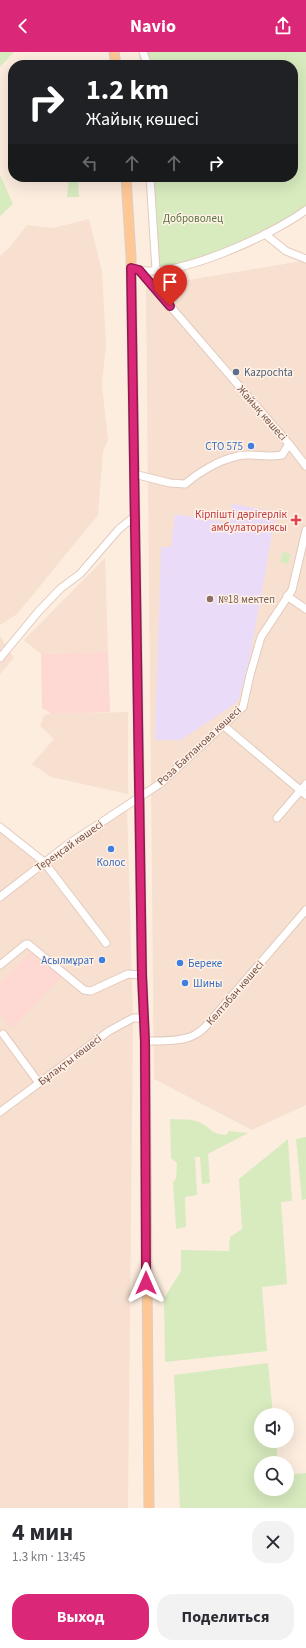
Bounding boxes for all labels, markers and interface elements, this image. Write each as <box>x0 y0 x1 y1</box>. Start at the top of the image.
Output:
text: Navio <box>130 14 176 39</box>
icon: back <box>12 15 34 37</box>
icon: share <box>272 15 294 37</box>
text: 1.2 km <box>86 70 169 110</box>
icon: right <box>20 76 72 128</box>
text: Жайық көшесі <box>86 107 199 132</box>
icon: left <box>79 152 101 174</box>
icon: ahead <box>121 152 143 174</box>
icon: ahead <box>163 152 185 174</box>
icon: right <box>205 152 227 174</box>
park label: Доброволец <box>163 211 223 226</box>
pin <box>153 265 187 306</box>
icon: arrive <box>159 271 181 293</box>
place label: Kazpochta <box>244 365 293 380</box>
marker: Kazpochta <box>231 367 241 377</box>
street label: Жайық көшесі <box>234 382 290 444</box>
place label: СТО 575 <box>205 439 243 454</box>
marker: СТО 575 <box>246 441 256 451</box>
place label: Кірпішті дәрігерлік амбулаториясы <box>195 507 288 535</box>
marker: Кірпішті дәрігерлік амбулаториясы <box>290 514 302 526</box>
place label: №18 мектеп <box>218 592 275 607</box>
marker: №18 мектеп <box>205 594 215 604</box>
street label: Роза Бағланова көшесі <box>154 703 244 789</box>
street label: Тереңсай көшесі <box>32 817 106 875</box>
marker: Колос <box>106 844 116 854</box>
place label: Колос <box>96 855 126 870</box>
place label: Асылмұрат <box>41 953 94 968</box>
marker: Асылмұрат <box>97 955 107 965</box>
place label: Береке <box>188 956 223 971</box>
marker: Береке <box>175 958 185 968</box>
street label: Көлтабан көшесі <box>203 958 267 1028</box>
place label: Шины <box>193 976 222 991</box>
marker: Шины <box>180 978 190 988</box>
street label: Бұлақты көшесі <box>35 1031 105 1089</box>
position arrow <box>125 1262 167 1304</box>
map controls <box>254 1408 294 1496</box>
button: sound <box>254 1408 294 1448</box>
button: search <box>254 1456 294 1496</box>
text: 4 мин <box>12 1515 73 1550</box>
button: close <box>252 1521 294 1563</box>
text: 1.3 km · 13:45 <box>12 1548 86 1566</box>
button: Выход <box>12 1594 149 1640</box>
button: Поделиться <box>157 1594 294 1640</box>

